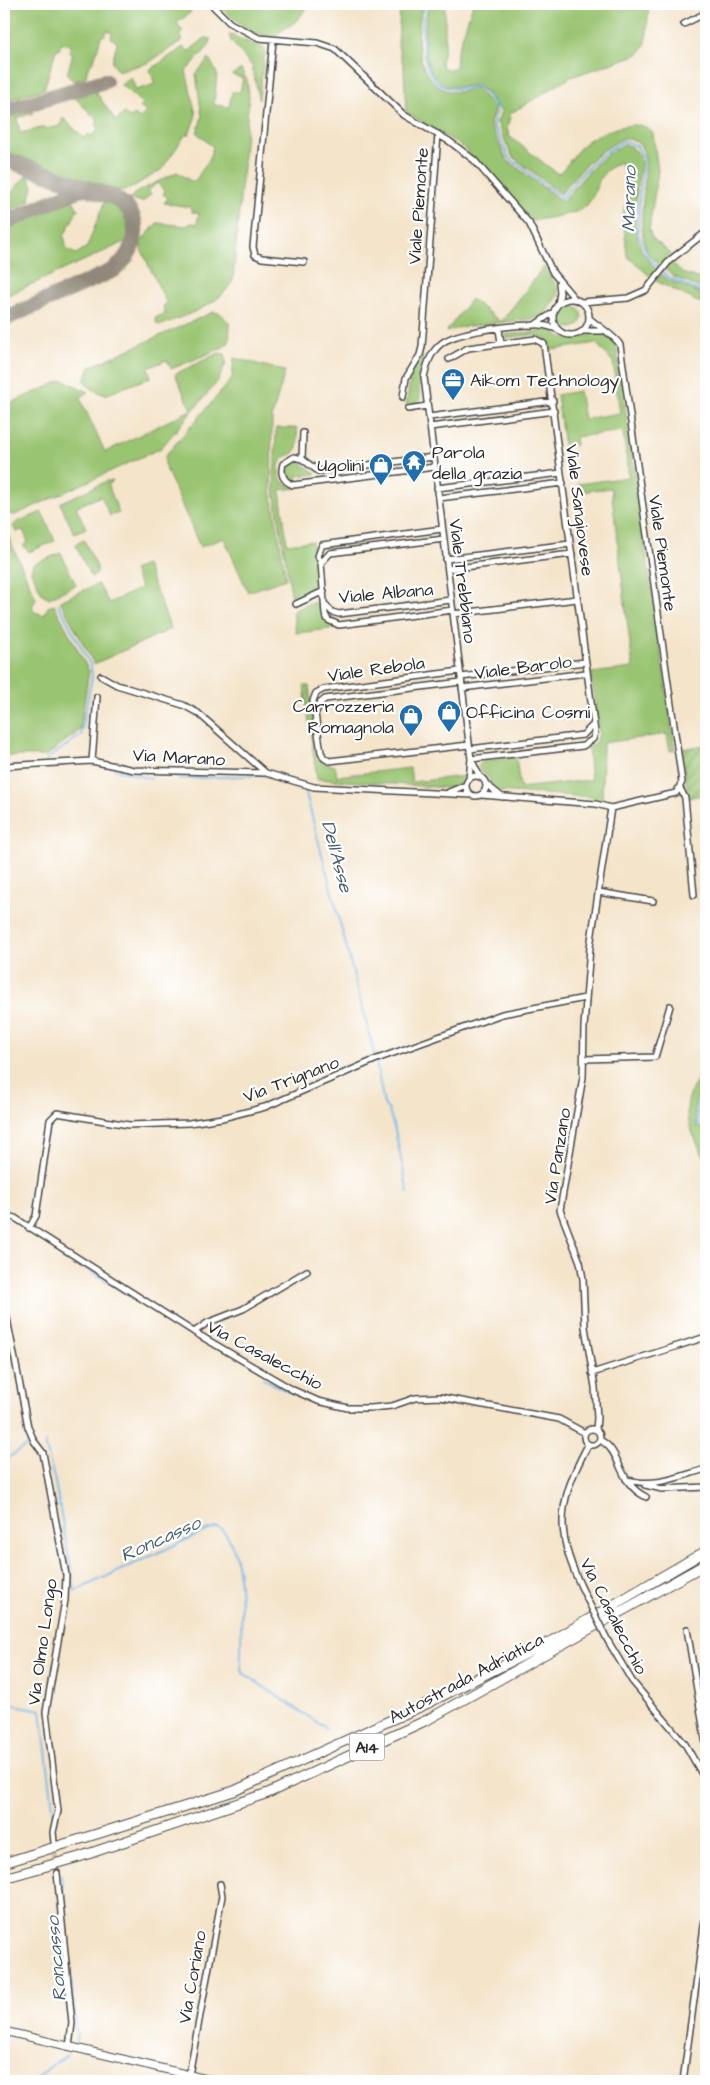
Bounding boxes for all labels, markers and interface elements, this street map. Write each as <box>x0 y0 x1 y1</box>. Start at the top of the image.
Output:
street label: Viale Piemonte <box>402 147 435 265</box>
water label: Marano <box>615 165 644 232</box>
office icon: Aikom Technology <box>440 367 466 401</box>
place label: Aikom Technology <box>470 368 619 394</box>
place label: Parola della grazia <box>432 440 522 487</box>
street label: Viale Sangiovese <box>558 443 600 578</box>
temple icon: Parola della grazia <box>401 449 427 483</box>
shop icon: Ugolini <box>368 452 394 486</box>
place label: Ugolini <box>317 453 364 479</box>
street label: Viale Piemonte <box>642 493 683 613</box>
street label: Viale Trebbiano <box>442 517 483 645</box>
street label: Viale Albana <box>338 577 434 610</box>
street label: Viale Barolo <box>473 649 573 686</box>
street label: Viale Rebola <box>326 650 426 689</box>
place label: Carrozzeria Romagnola <box>293 694 394 741</box>
shop icon: Officina Cosmi <box>436 699 462 733</box>
place label: Officina Cosmi <box>466 700 591 725</box>
shop icon: Carrozzeria Romagnola <box>398 703 424 737</box>
street label: Via Marano <box>132 743 226 772</box>
water label: Dell'Asse <box>314 818 360 897</box>
street label: Via Trignano <box>240 1050 343 1110</box>
street label: Via Panzano <box>538 1106 577 1206</box>
street label: Via Casalecchio <box>203 1314 327 1396</box>
water label: Roncasso <box>116 1509 206 1569</box>
street label: Via Casalecchio <box>573 1554 654 1679</box>
street label: Via Olmo Longo <box>21 1577 65 1707</box>
street label: Autostrada Adriatica <box>384 1627 548 1730</box>
road number: A14 <box>350 1734 384 1760</box>
water label: Roncasso <box>39 1914 74 2002</box>
street label: Via Coriano <box>172 1929 213 2026</box>

